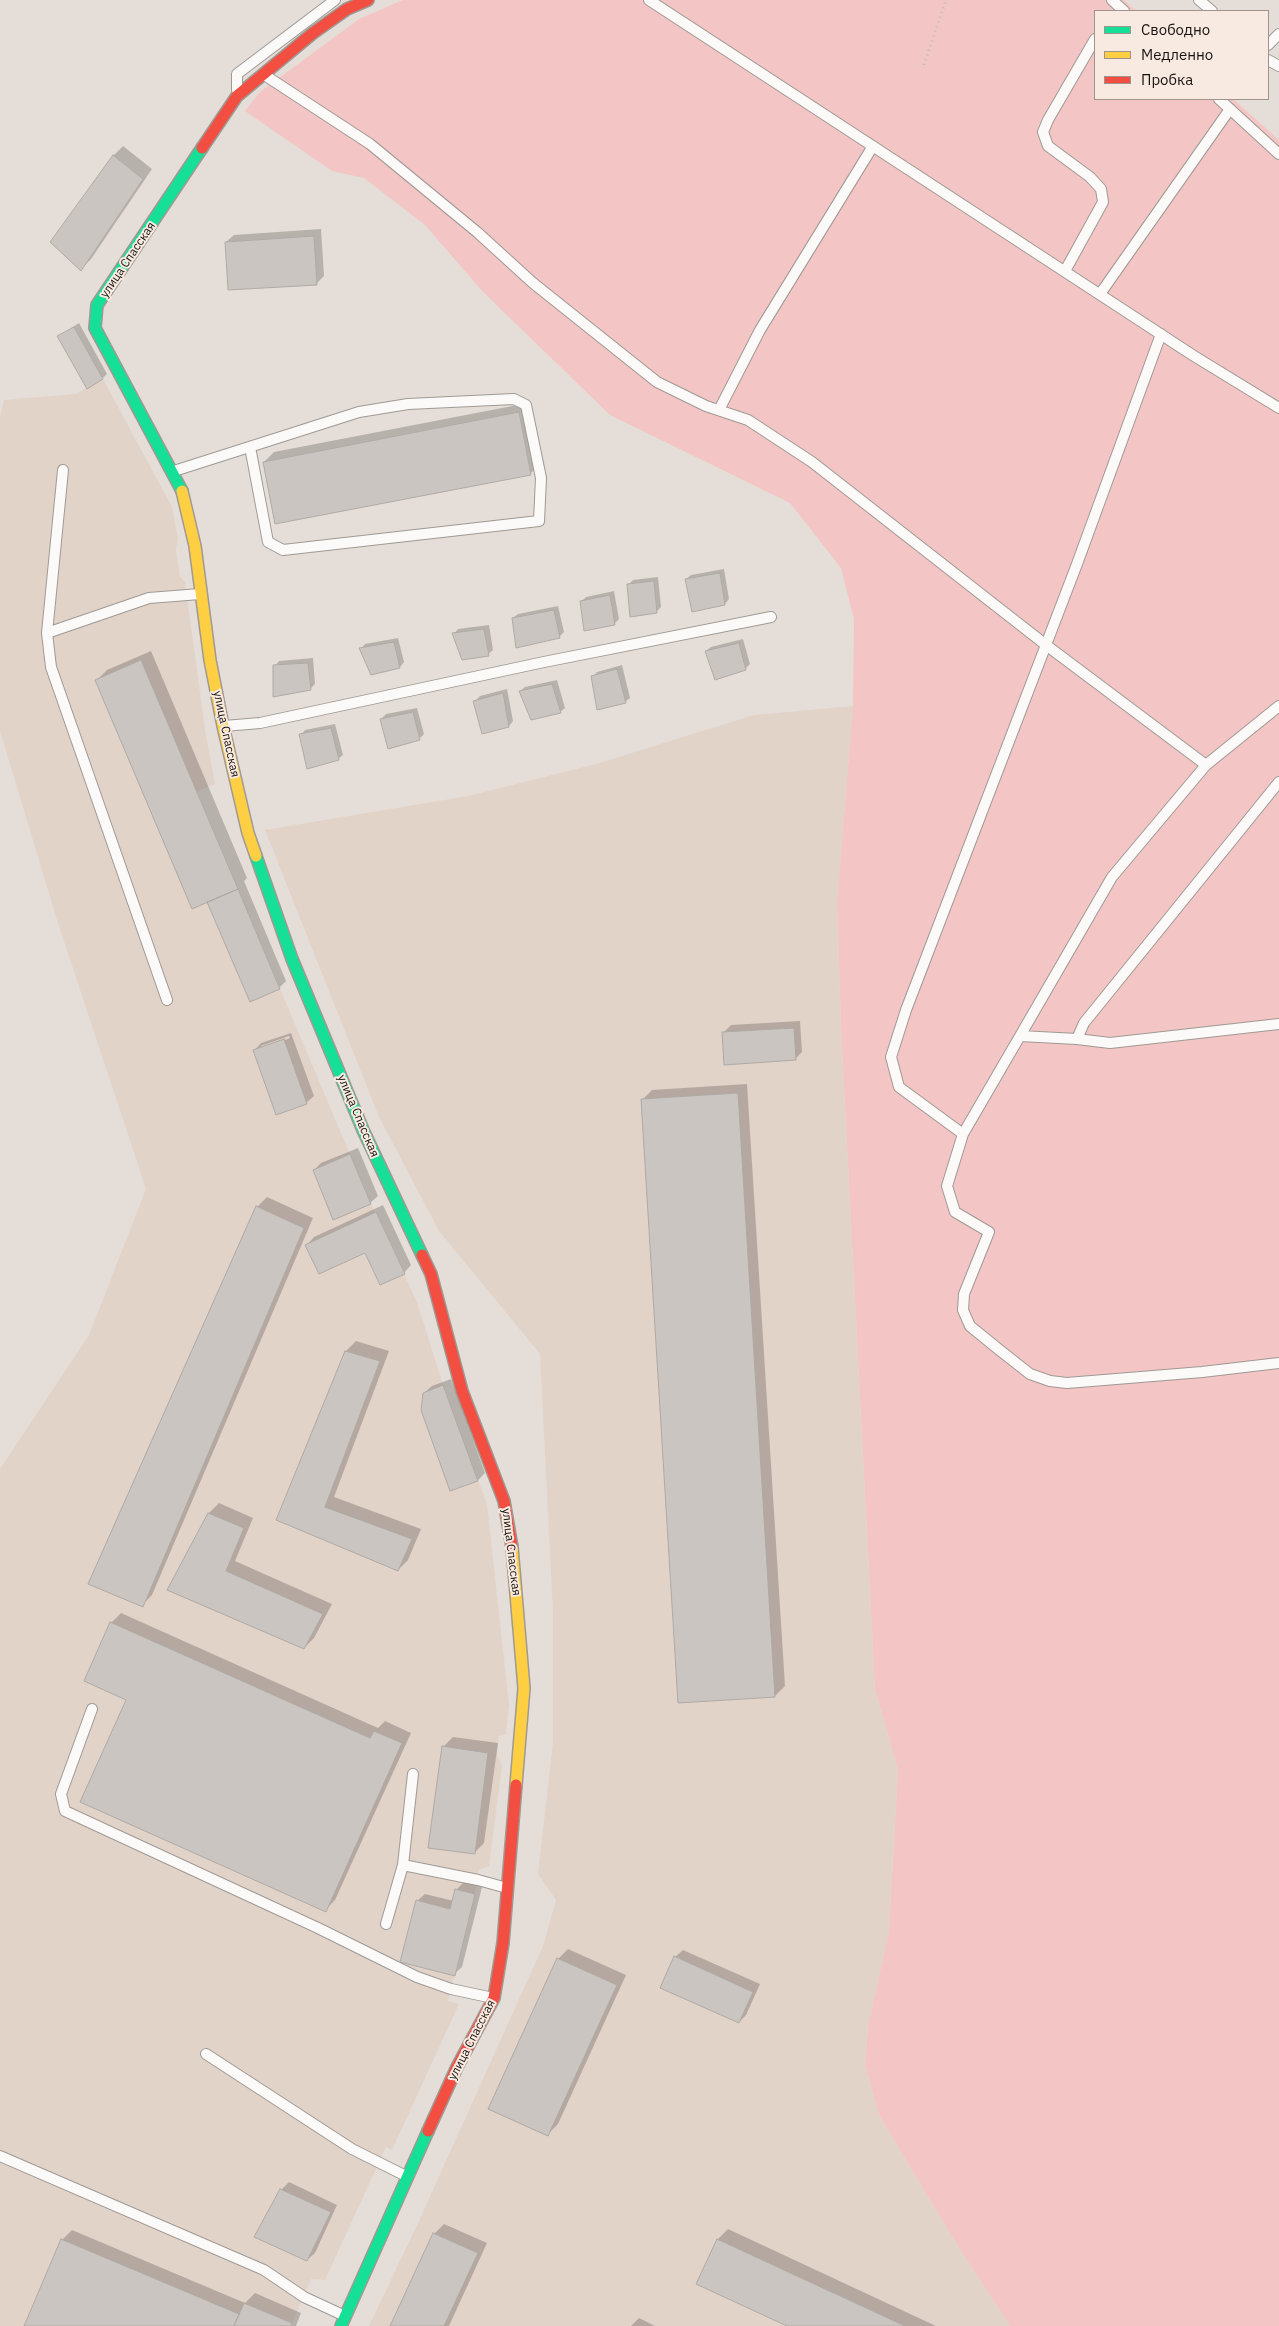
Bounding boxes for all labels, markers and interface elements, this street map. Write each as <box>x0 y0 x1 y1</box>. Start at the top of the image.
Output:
legend <box>1094 10 1269 100</box>
text: Свободно <box>1141 20 1210 39</box>
text: Медленно <box>1141 45 1213 64</box>
text: Пробка <box>1141 70 1193 89</box>
street label: улица Спасская <box>97 219 159 301</box>
street label: улица Спасская <box>210 689 242 779</box>
street label: улица Спасская <box>334 1073 382 1159</box>
street label: улица Спасская <box>498 1507 524 1597</box>
street label: улица Спасская <box>446 1997 498 2083</box>

